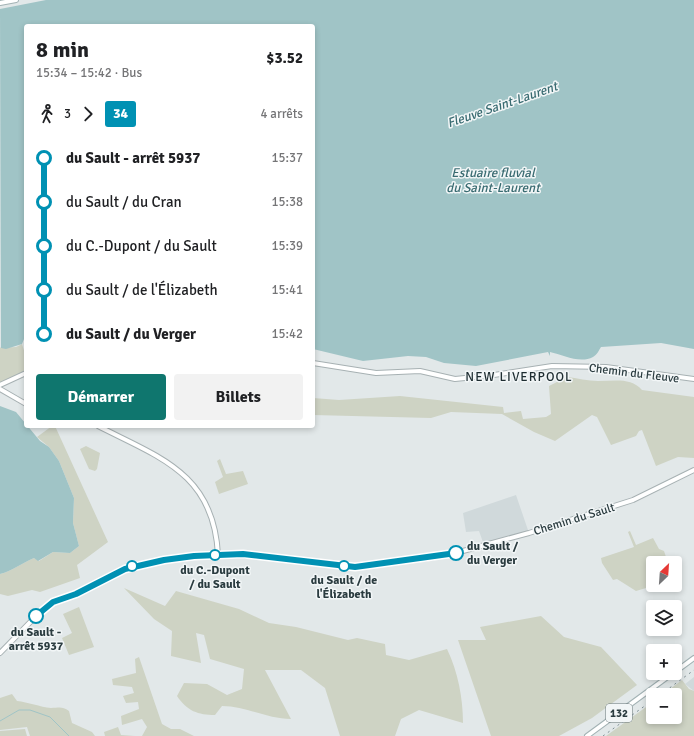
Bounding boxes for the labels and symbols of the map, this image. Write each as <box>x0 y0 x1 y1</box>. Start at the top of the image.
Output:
water label: Fleuve Saint-Laurent <box>445 78 561 131</box>
water label: Estuaire fluvial du Saint-Laurent <box>446 165 541 196</box>
street label: Chemin du Fleuve <box>588 361 680 386</box>
district label: NEW LIVERPOOL <box>465 369 573 385</box>
street label: Chemin du Sault <box>532 500 617 539</box>
place label: du Sault / du Verger <box>467 539 519 568</box>
marker: du Sault / du Verger <box>448 545 464 561</box>
marker: du C.-Dupont / du Sault <box>209 549 221 561</box>
north arrow <box>646 556 682 592</box>
unlabelled marker <box>126 560 138 572</box>
marker: du Sault / de l'Élizabeth <box>338 560 350 572</box>
place label: du C.-Dupont / du Sault <box>180 563 250 592</box>
place label: du Sault / de l'Élizabeth <box>311 573 377 602</box>
marker: du Sault - arrêt 5937 <box>28 608 44 624</box>
place label: du Sault - arrêt 5937 <box>9 625 64 654</box>
road number: 132 <box>606 704 632 722</box>

